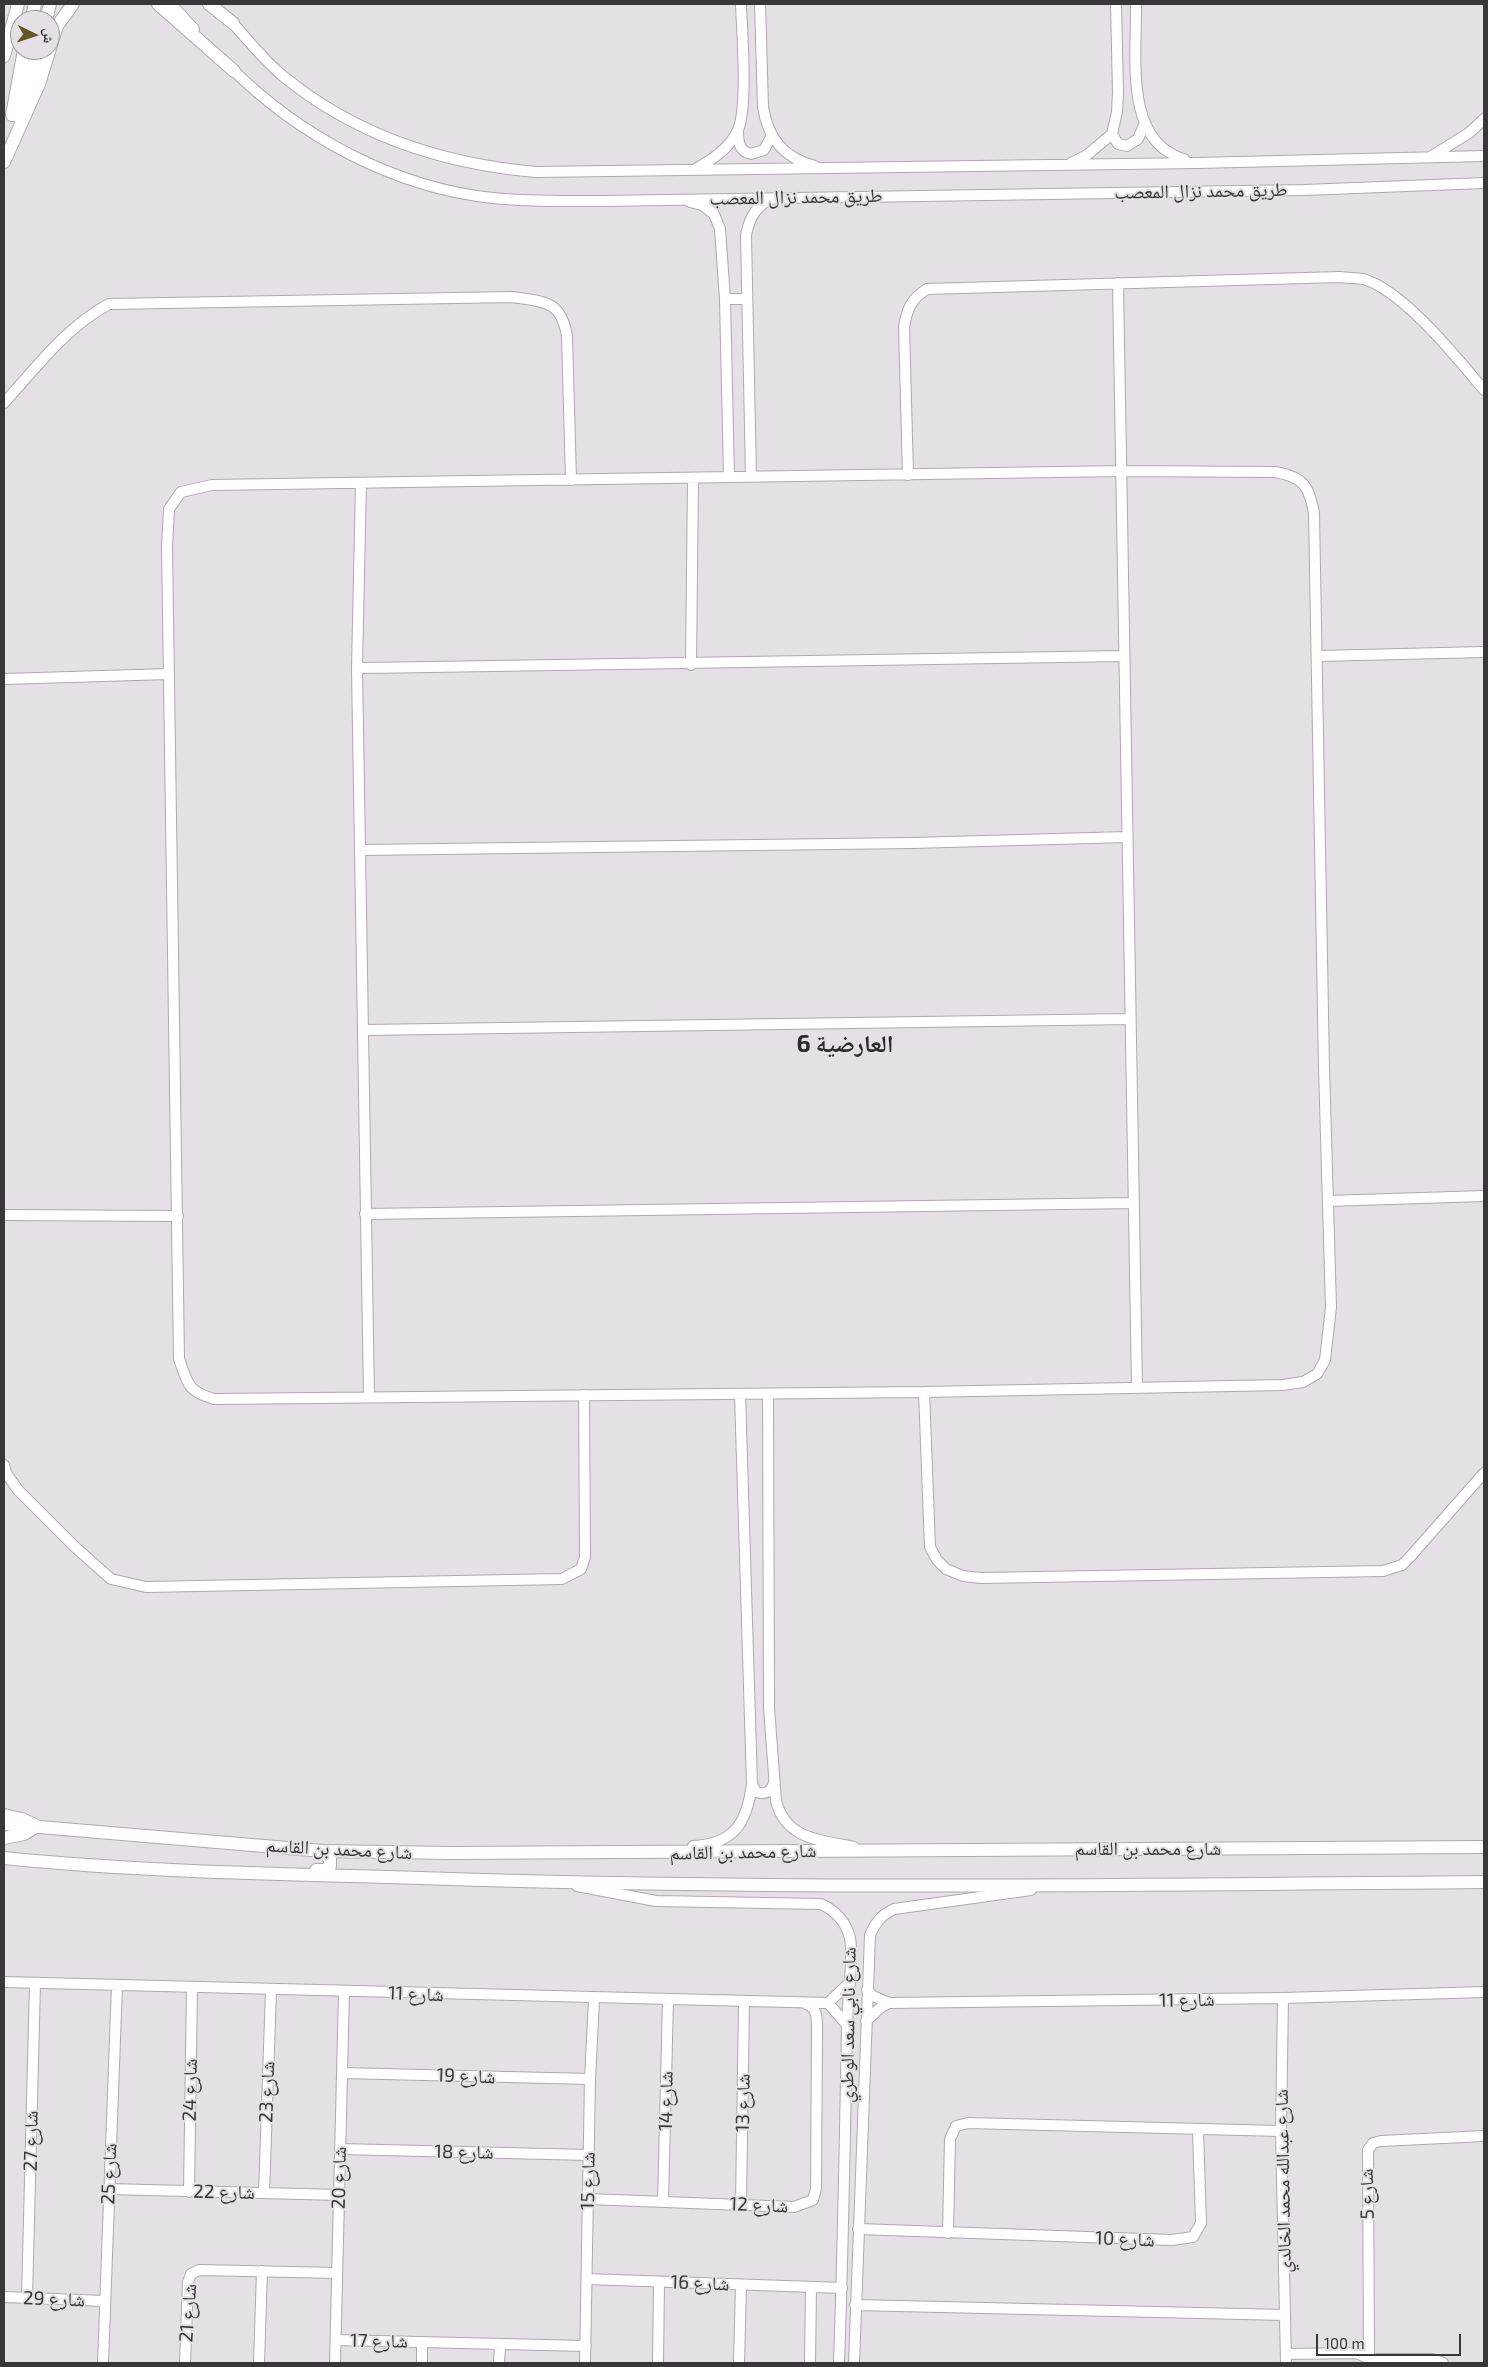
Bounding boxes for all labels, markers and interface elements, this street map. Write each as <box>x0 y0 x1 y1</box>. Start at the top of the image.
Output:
north arrow <box>10 10 60 60</box>
text: ش <box>40 28 58 44</box>
street label: طريق محمد نزال المعصب <box>1114 178 1288 204</box>
street label: طريق محمد نزال المعصب <box>709 184 883 210</box>
district label: العارضية 6 <box>797 1030 893 1058</box>
street label: شارع محمد بن القاسم <box>265 1834 413 1864</box>
street label: شارع محمد بن القاسم <box>1075 1838 1221 1860</box>
street label: شارع محمد بن القاسم <box>670 1839 816 1865</box>
street label: شارع نابي سعد الوطري <box>835 1947 861 2103</box>
street label: شارع 11 <box>388 1982 444 2006</box>
street label: شارع 11 <box>1159 1988 1215 2012</box>
street label: شارع 24 <box>178 2058 202 2122</box>
street label: شارع 23 <box>255 2061 279 2123</box>
street label: شارع 19 <box>436 2064 496 2088</box>
street label: شارع 14 <box>654 2071 678 2131</box>
street label: شارع 13 <box>731 2074 755 2132</box>
street label: شارع عبدالله محمد الخالدي <box>1270 2089 1296 2273</box>
street label: شارع 27 <box>19 2110 43 2172</box>
street label: شارع 18 <box>434 2140 494 2164</box>
street label: شارع 25 <box>97 2143 121 2205</box>
street label: شارع 20 <box>327 2147 351 2209</box>
street label: شارع 15 <box>576 2152 600 2210</box>
street label: شارع 5 <box>1355 2169 1379 2219</box>
street label: شارع 22 <box>193 2180 255 2204</box>
street label: شارع 12 <box>729 2193 789 2217</box>
street label: شارع 10 <box>1095 2227 1155 2251</box>
street label: شارع 16 <box>670 2271 730 2295</box>
street label: شارع 21 <box>175 2283 201 2343</box>
street label: شارع 29 <box>23 2287 85 2311</box>
scale bar <box>1318 2324 1463 2356</box>
street label: شارع 17 <box>350 2329 408 2353</box>
text: 100 m <box>1324 2334 1365 2352</box>

